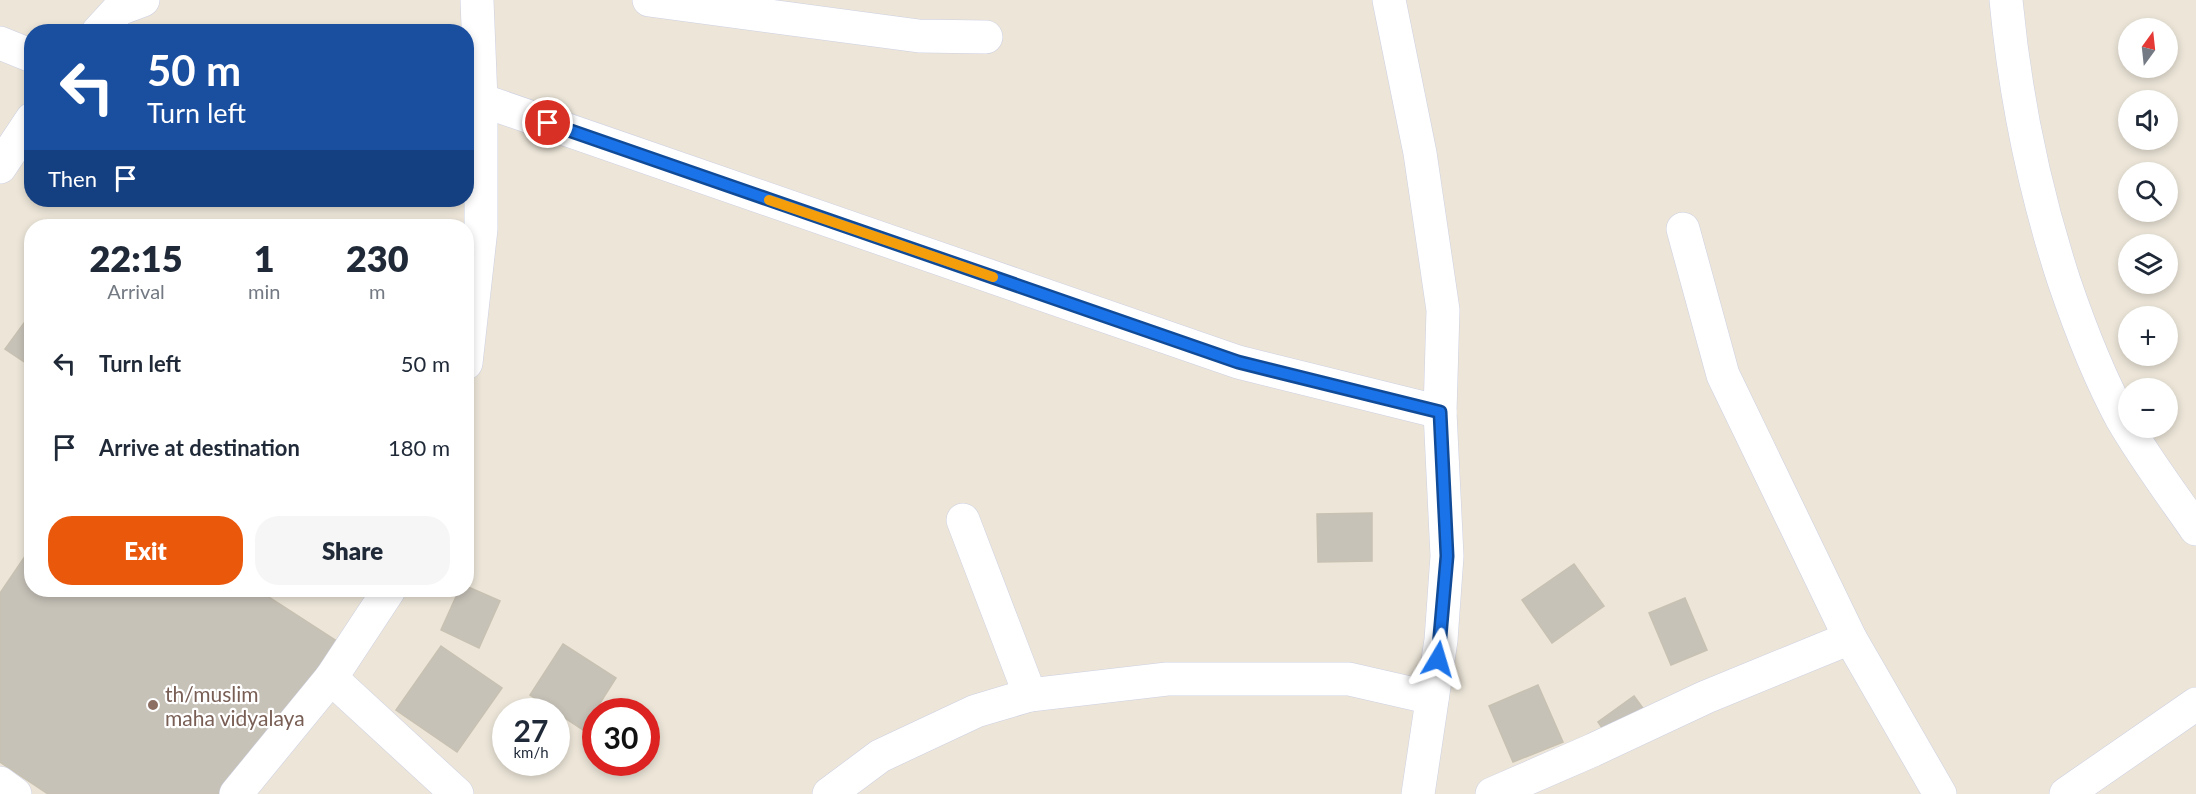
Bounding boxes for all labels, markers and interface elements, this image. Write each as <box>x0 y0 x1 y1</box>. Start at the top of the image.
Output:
north arrow <box>2118 18 2178 78</box>
map controls <box>2118 18 2178 438</box>
text: 50 m <box>147 45 241 95</box>
icon: left <box>48 48 126 126</box>
button: sound <box>2118 90 2178 150</box>
text: Turn left <box>147 96 246 129</box>
pin <box>522 97 573 148</box>
icon: arrive <box>531 106 564 139</box>
icon: arrive <box>109 162 142 195</box>
button: search <box>2118 162 2178 222</box>
text: Then <box>48 165 97 192</box>
button: layers <box>2118 234 2178 294</box>
text: 22:15 <box>89 236 183 280</box>
text: 1 <box>254 236 275 280</box>
text: 230 <box>346 236 409 280</box>
text: Arrival <box>107 279 165 303</box>
text: min <box>248 279 280 303</box>
text: m <box>369 279 385 303</box>
button: + <box>2118 306 2178 366</box>
icon: left <box>48 347 81 380</box>
text: Turn left <box>99 350 181 377</box>
text: 50 m <box>401 350 450 377</box>
button: − <box>2118 378 2178 438</box>
icon: arrive <box>48 431 81 464</box>
text: Arrive at destination <box>99 434 300 461</box>
text: 180 m <box>388 434 450 461</box>
button: Exit <box>48 516 243 585</box>
button: Share <box>255 516 450 585</box>
position arrow <box>1406 627 1470 691</box>
place label: th/muslim maha vidyalaya <box>165 681 305 730</box>
marker: th/muslim maha vidyalaya <box>146 698 160 712</box>
speed limit sign: 30 <box>582 698 660 776</box>
text: 27 <box>514 712 548 748</box>
text: km/h <box>513 743 549 761</box>

